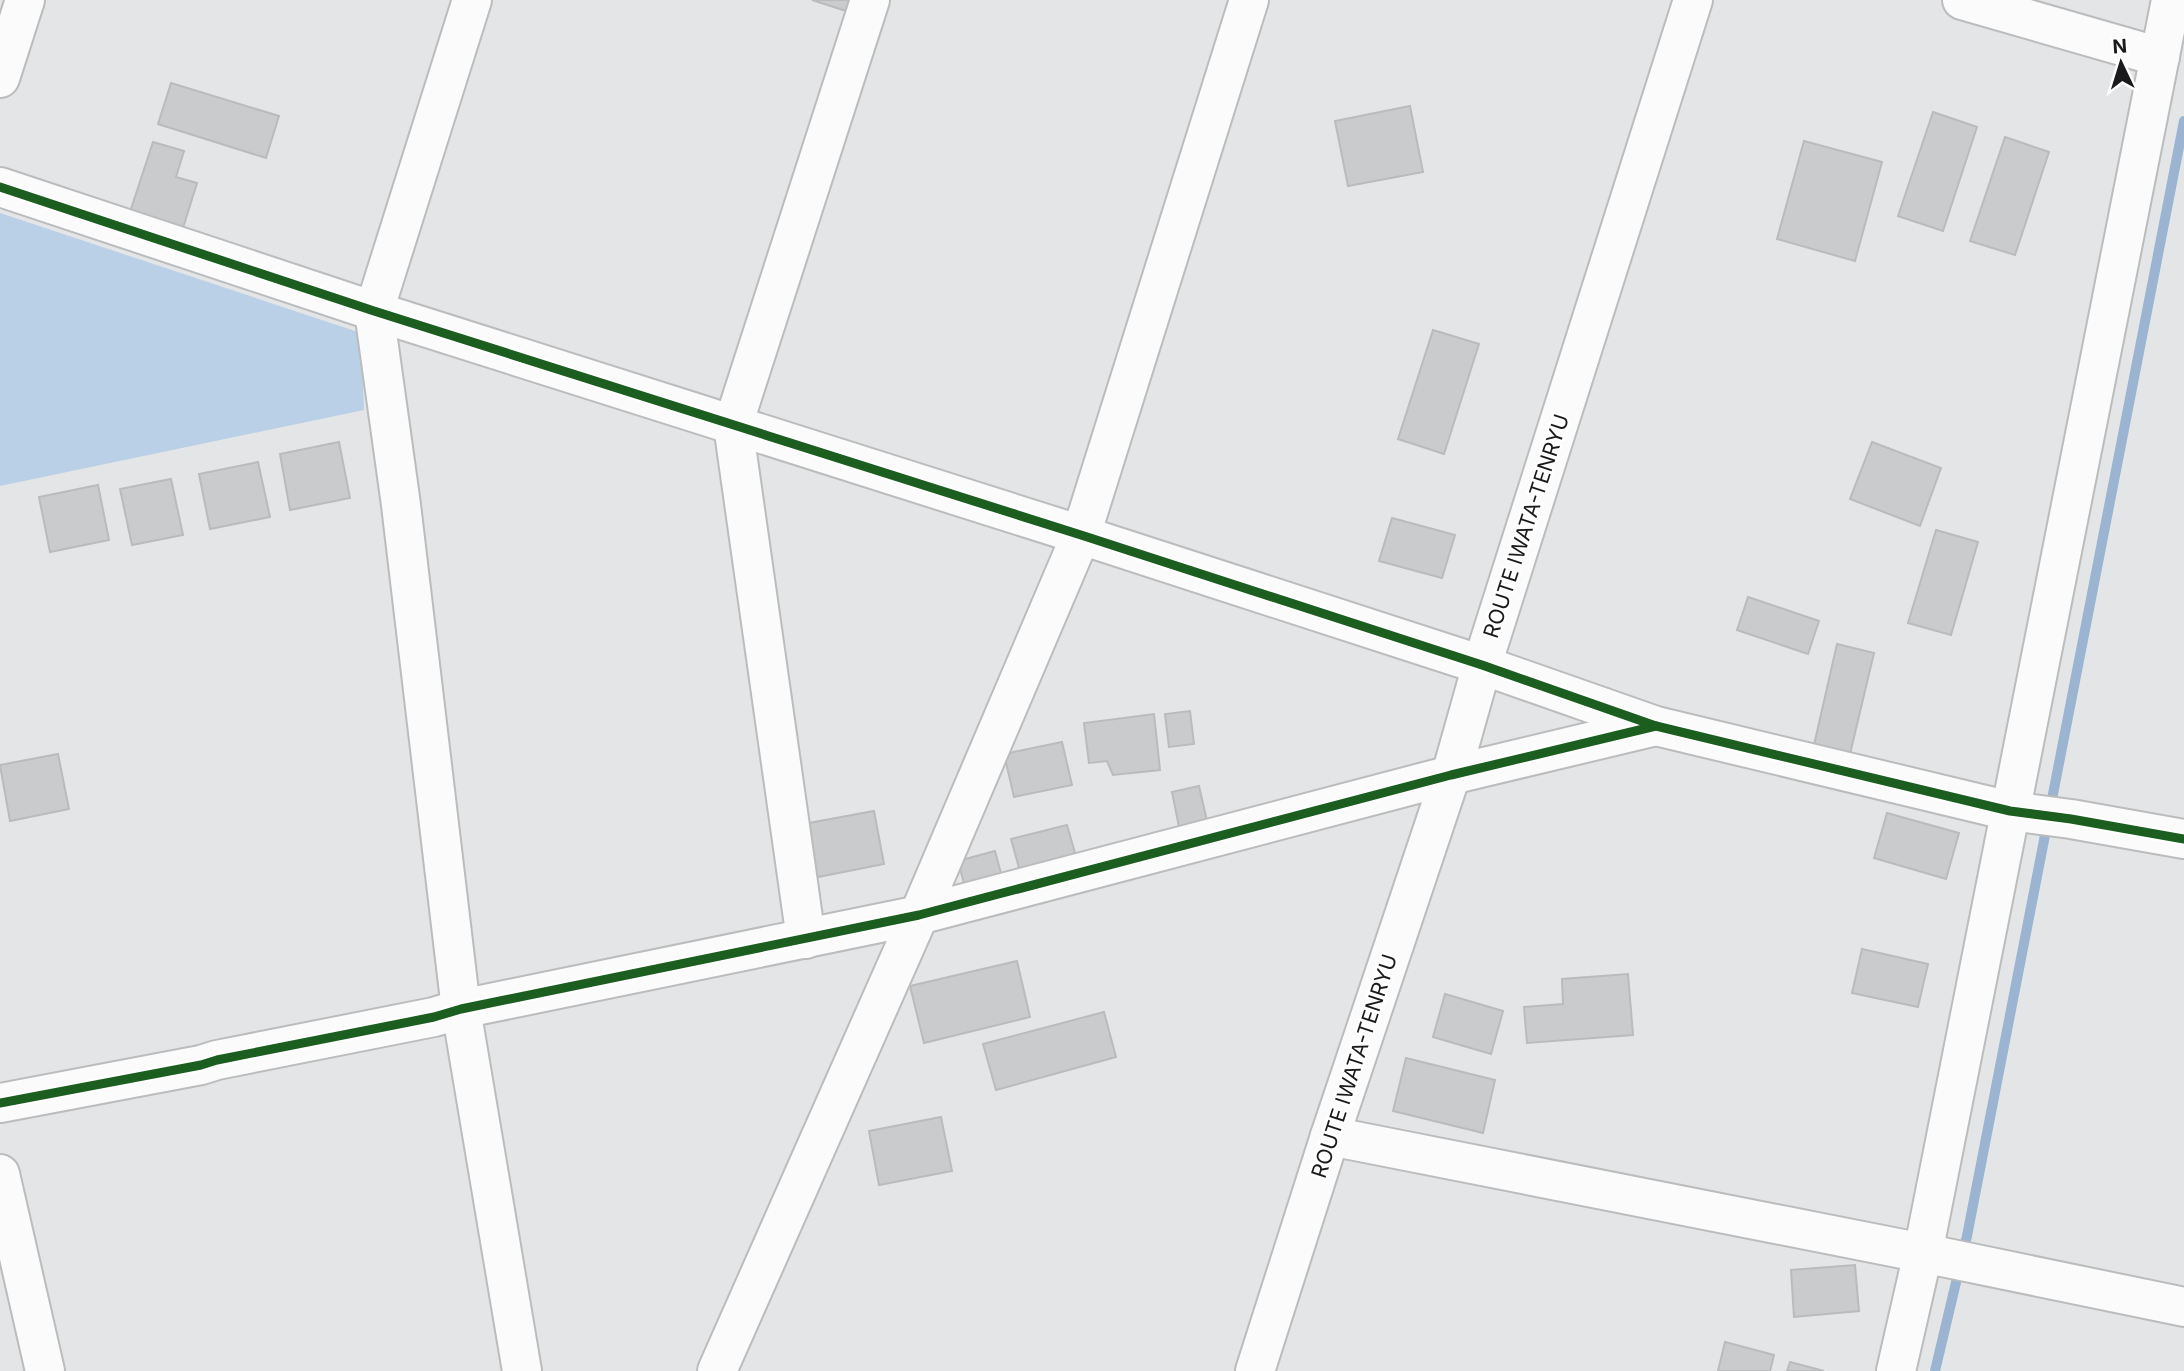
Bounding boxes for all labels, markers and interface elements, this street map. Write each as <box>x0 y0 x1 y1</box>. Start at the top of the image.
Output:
north arrow <box>2086 28 2156 98</box>
text: N <box>2112 35 2128 59</box>
street label: ROUTE IWATA-TENRYU <box>1478 411 1574 641</box>
street label: ROUTE IWATA-TENRYU <box>1306 951 1402 1181</box>

